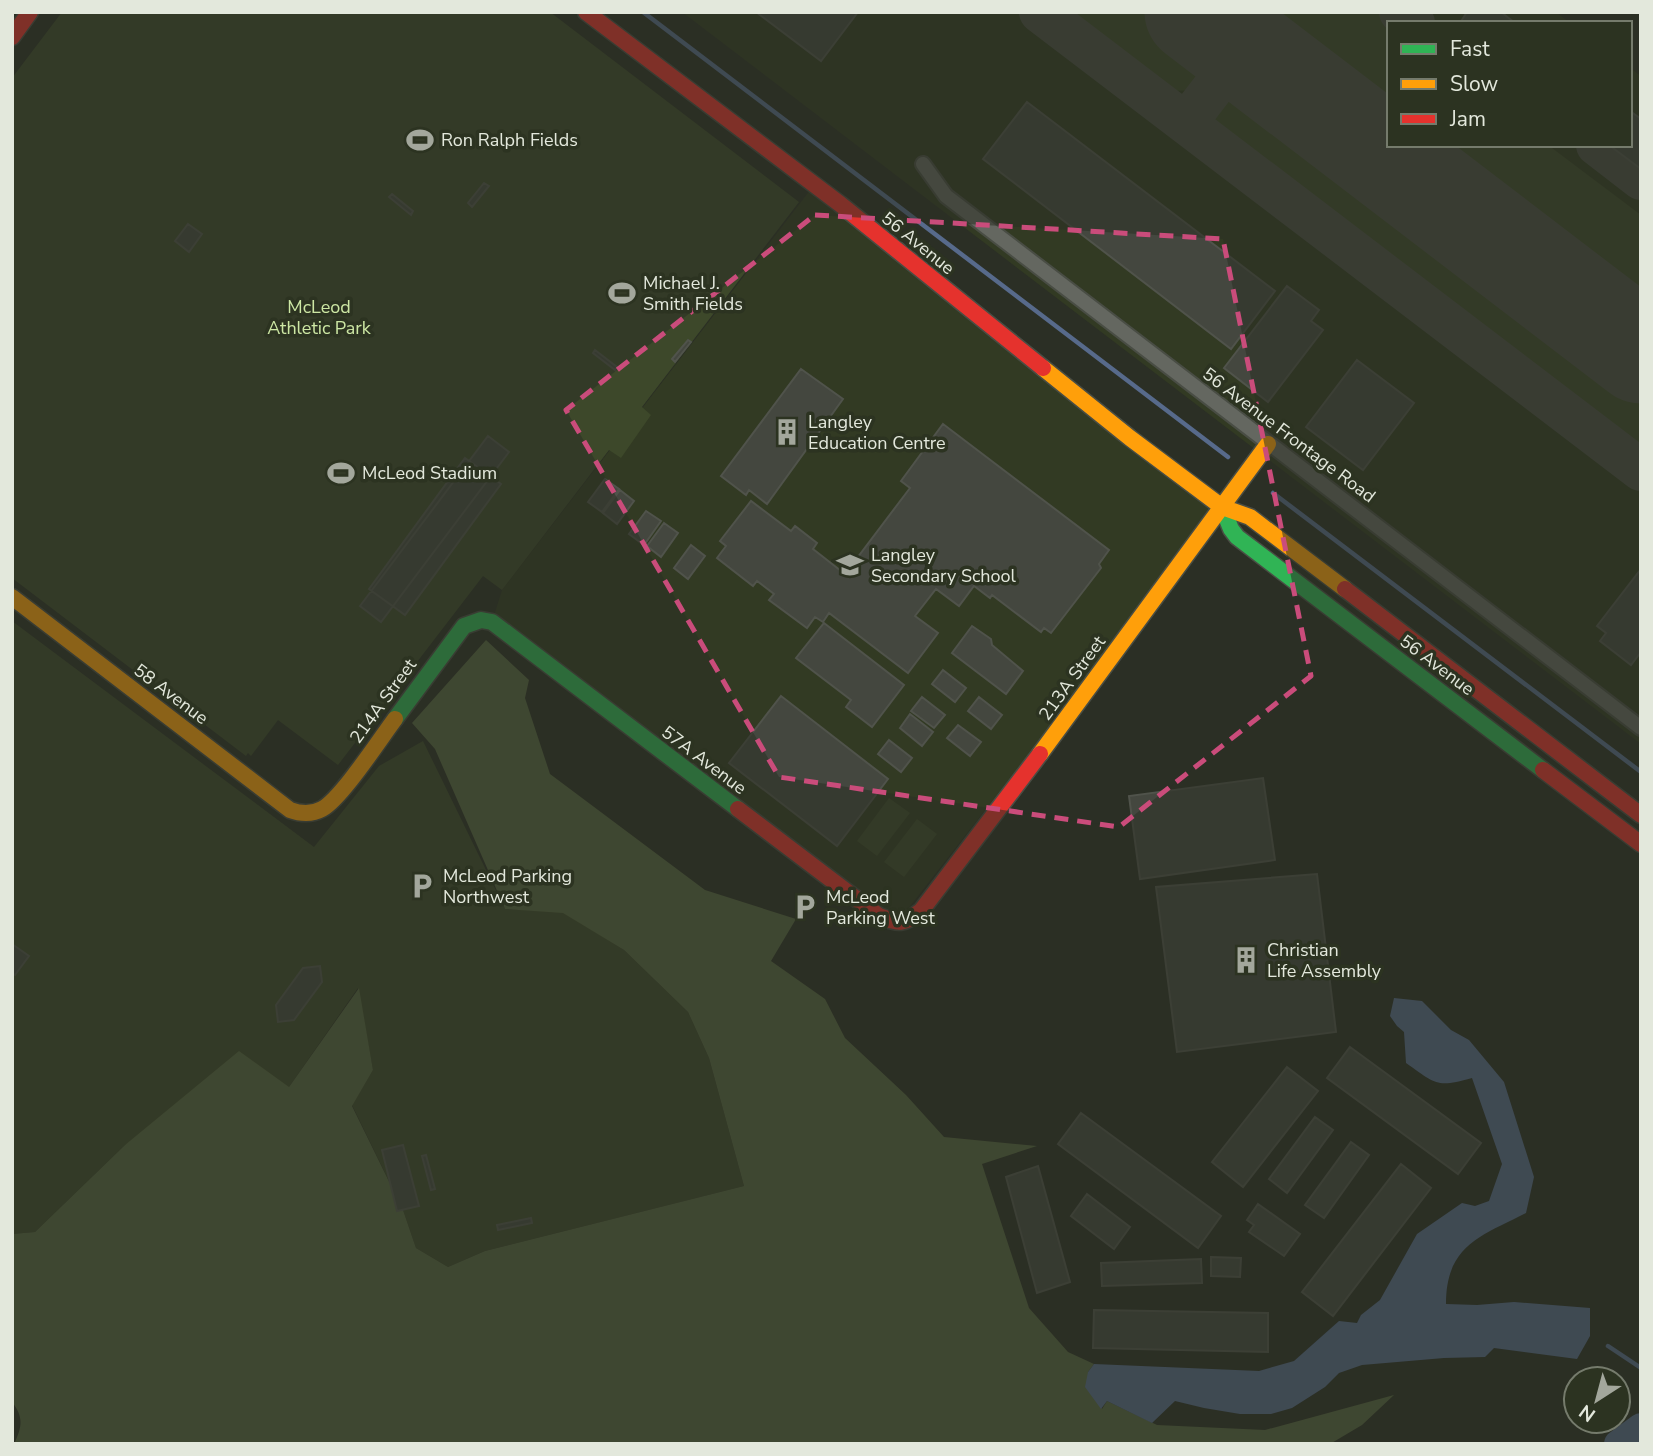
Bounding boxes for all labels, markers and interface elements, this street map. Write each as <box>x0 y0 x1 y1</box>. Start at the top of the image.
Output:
legend <box>1387 21 1632 147</box>
text: Fast <box>1450 35 1490 63</box>
text: Slow <box>1450 70 1499 98</box>
text: Jam <box>1449 105 1486 133</box>
sports icon: Ron Ralph Fields <box>405 125 435 155</box>
place label: Ron Ralph Fields <box>441 128 578 152</box>
street label: 56 Avenue <box>876 206 960 280</box>
place label: Michael J. Smith Fields <box>643 271 743 316</box>
sports icon: Michael J. Smith Fields <box>607 278 637 308</box>
park label: McLeod Athletic Park <box>267 295 372 340</box>
street label: 56 Avenue Frontage Road <box>1198 362 1380 508</box>
place label: Langley Education Centre <box>808 410 946 455</box>
building icon: Langley Education Centre <box>772 417 802 447</box>
sports icon: McLeod Stadium <box>326 458 356 488</box>
place label: McLeod Stadium <box>362 461 497 485</box>
place label: Langley Secondary School <box>871 543 1017 588</box>
school or university icon: Langley Secondary School <box>835 550 865 580</box>
street label: 56 Avenue <box>1395 629 1479 701</box>
street label: 213A Street <box>1033 630 1111 725</box>
street label: 214A Street <box>344 653 422 748</box>
street label: 58 Avenue <box>129 658 213 730</box>
street label: 57A Avenue <box>657 720 751 800</box>
place label: McLeod Parking Northwest <box>443 864 572 909</box>
parking icon: McLeod Parking Northwest <box>407 871 437 901</box>
place label: McLeod Parking West <box>826 885 935 930</box>
parking icon: McLeod Parking West <box>790 892 820 922</box>
place label: Christian Life Assembly <box>1267 938 1382 983</box>
building icon: Christian Life Assembly <box>1231 945 1261 975</box>
north arrow <box>1562 1365 1632 1435</box>
text: N <box>1574 1398 1601 1428</box>

